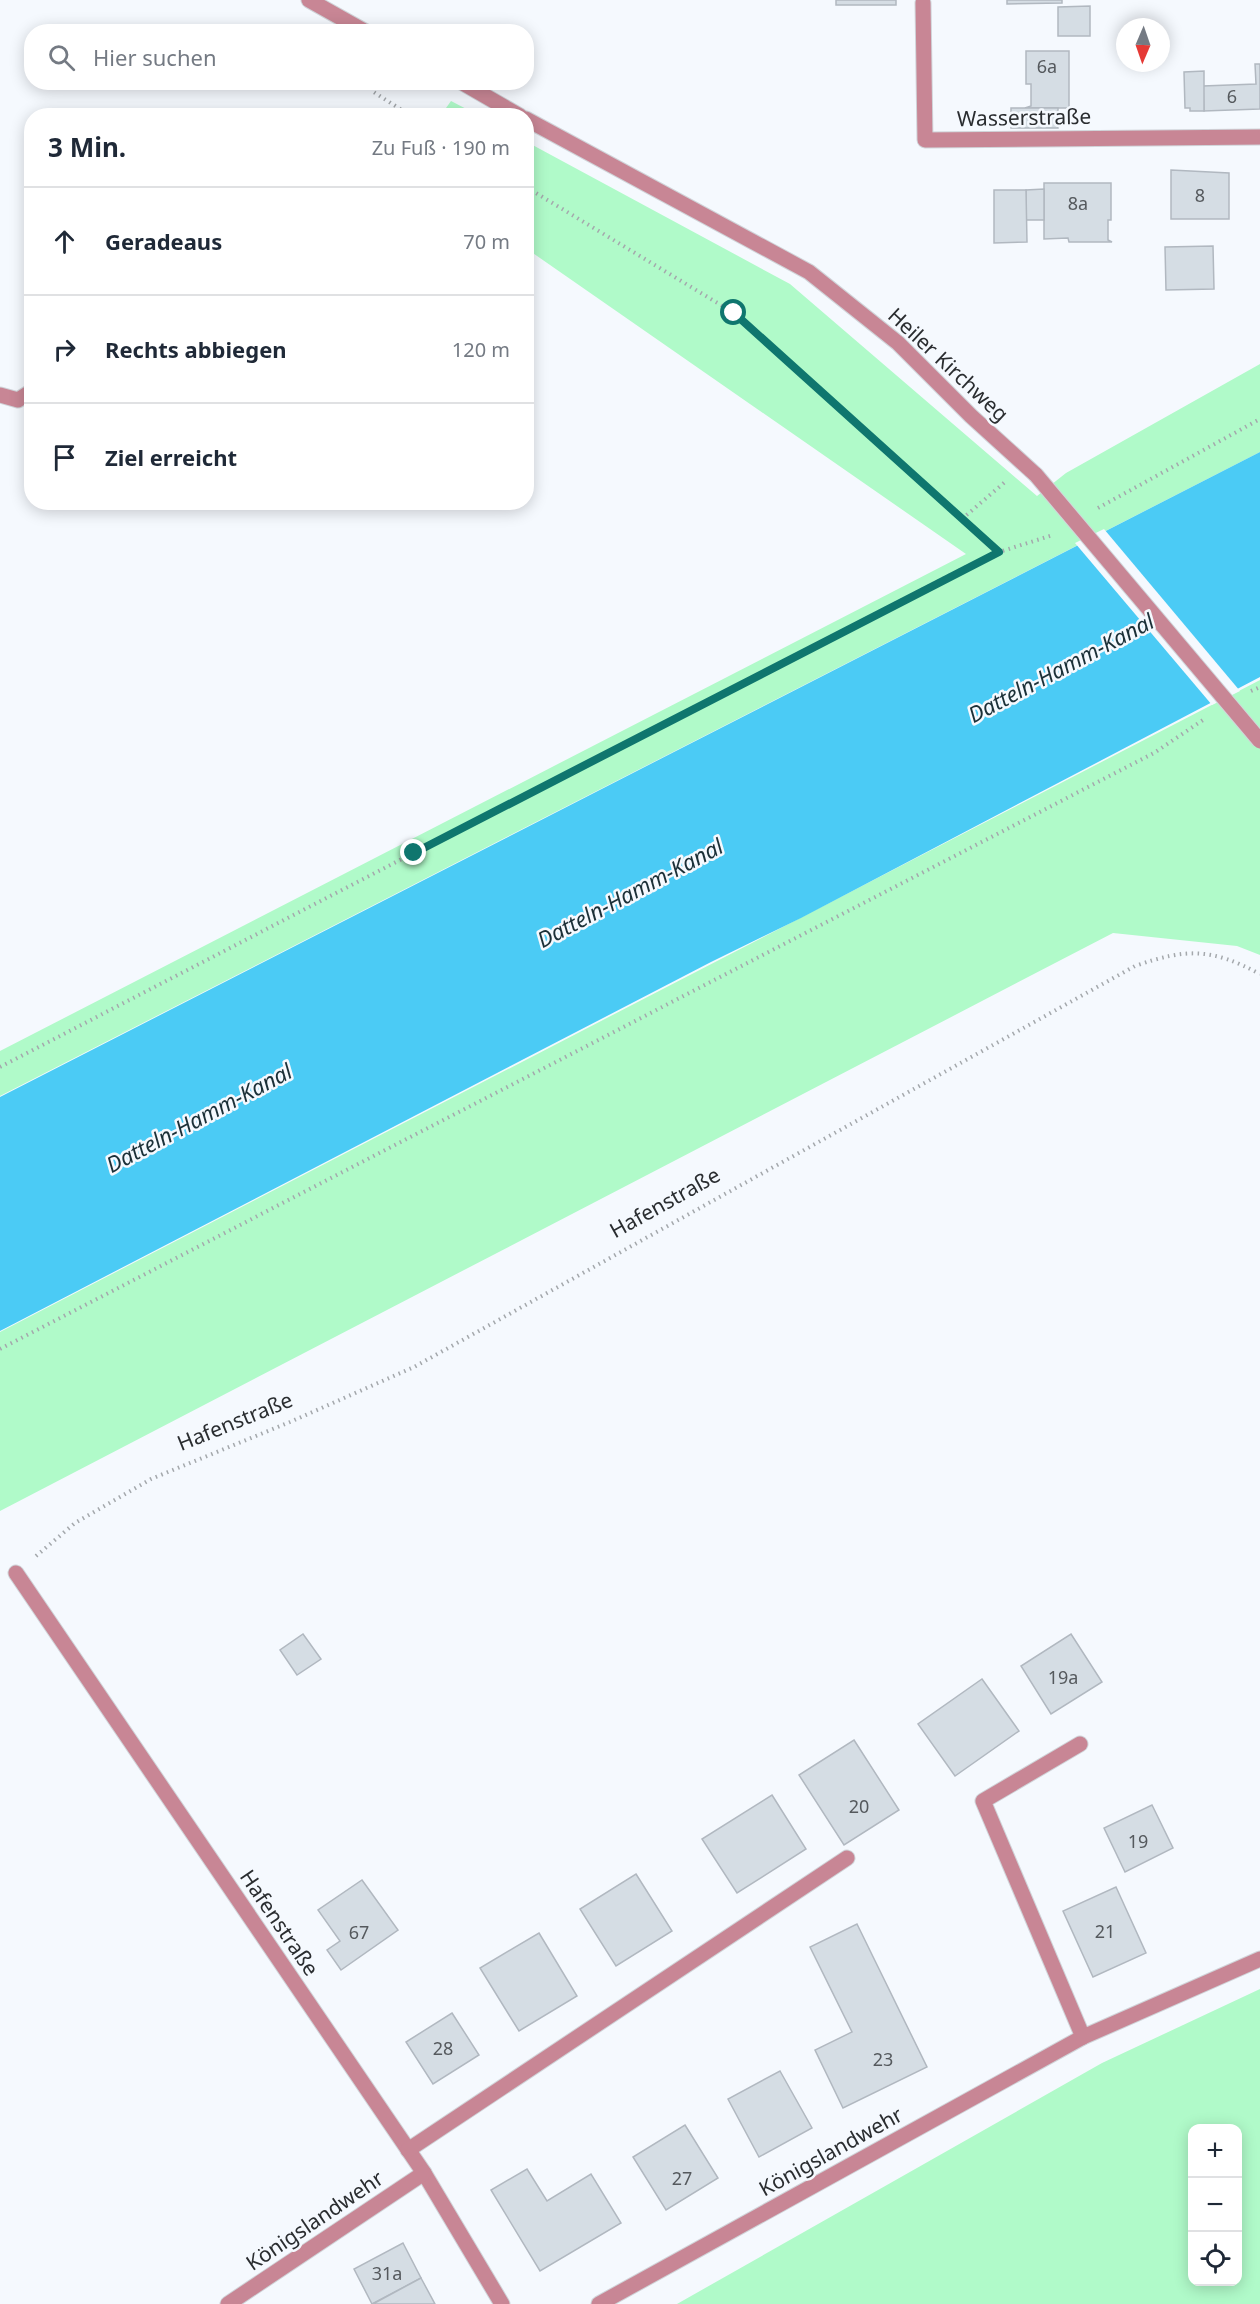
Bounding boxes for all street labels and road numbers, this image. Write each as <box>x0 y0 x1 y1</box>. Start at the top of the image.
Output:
street label: Wasserstraße <box>957 102 1091 132</box>
street label: Heiler Kirchweg <box>882 301 1015 427</box>
street label: Hafenstraße <box>604 1160 725 1244</box>
street label: Hafenstraße <box>173 1385 297 1457</box>
street label: Hafenstraße <box>234 1864 326 1981</box>
street label: Königslandwehr <box>754 2100 908 2202</box>
street label: Königslandwehr <box>240 2164 389 2277</box>

